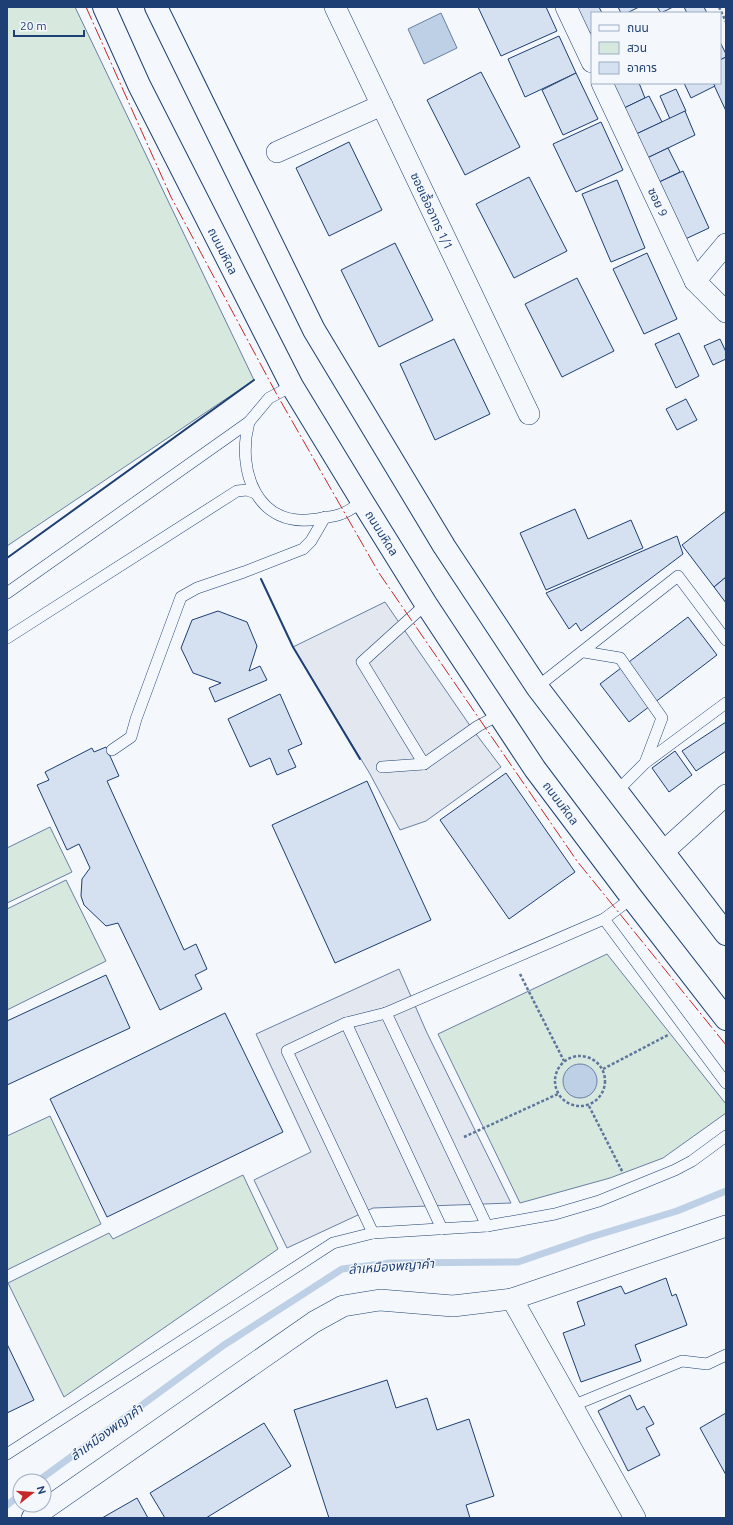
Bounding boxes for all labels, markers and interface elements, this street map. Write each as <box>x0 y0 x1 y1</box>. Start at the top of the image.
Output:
scale bar <box>14 12 84 38</box>
legend <box>591 12 721 84</box>
text: 20 m <box>20 19 47 32</box>
text: ถนน <box>627 21 649 34</box>
text: สวน <box>627 41 647 54</box>
text: อาคาร <box>627 61 657 74</box>
street label: ซอยเอื้ออาทร 1/1 <box>408 170 457 252</box>
street label: ซอย 9 <box>646 186 670 218</box>
street label: ถนนมหิดล <box>206 226 240 276</box>
street label: ถนนมหิดล <box>363 508 401 558</box>
street label: ถนนมหิดล <box>541 779 581 827</box>
water label: ลำเหมืองพญาคำ <box>348 1256 435 1277</box>
water label: ลำเหมืองพญาคำ <box>67 1401 146 1464</box>
north arrow <box>12 1473 52 1513</box>
text: N <box>35 1484 49 1496</box>

